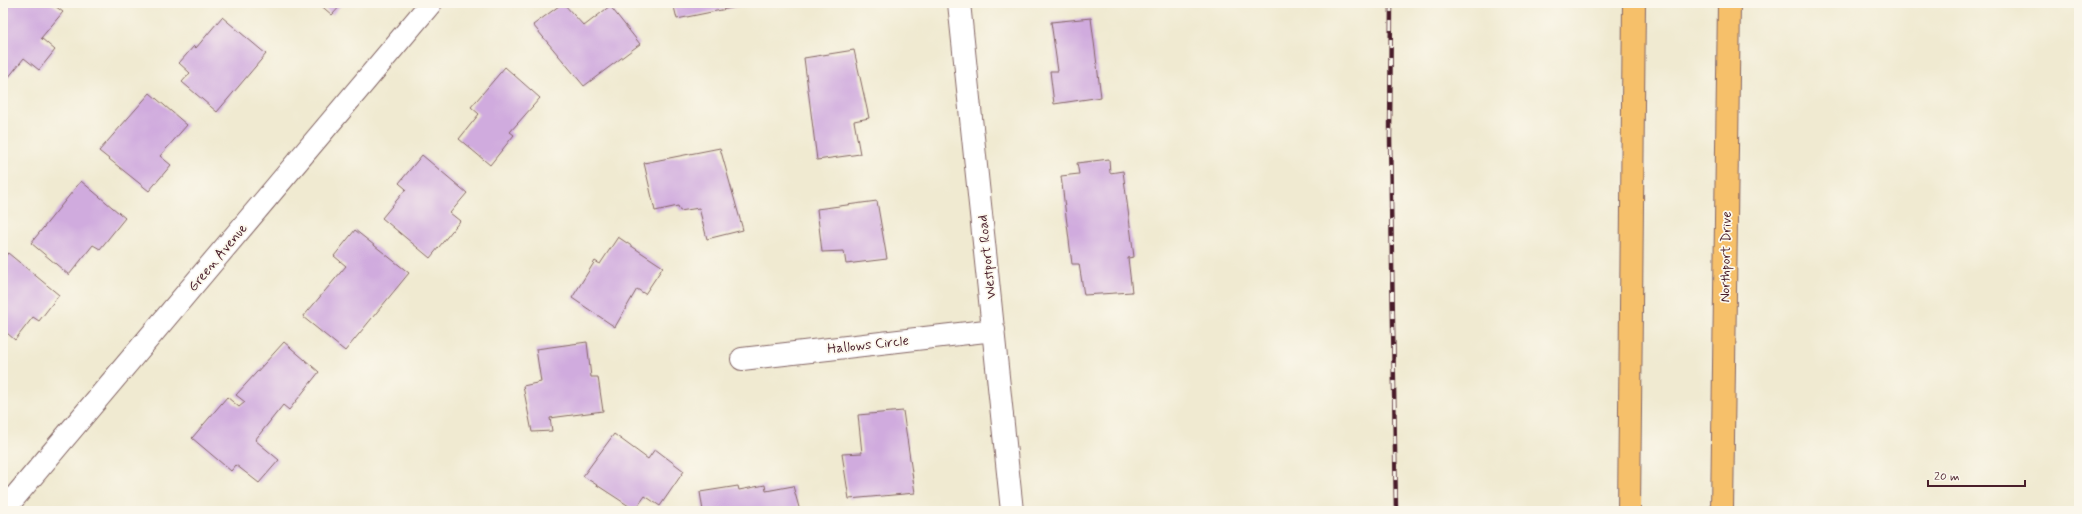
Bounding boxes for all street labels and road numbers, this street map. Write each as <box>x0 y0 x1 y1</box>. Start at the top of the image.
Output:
street label: Northport Drive <box>1716 211 1736 303</box>
street label: Westport Road <box>974 214 1000 300</box>
street label: Green Avenue <box>184 220 252 295</box>
street label: Hallows Circle <box>826 332 910 358</box>

